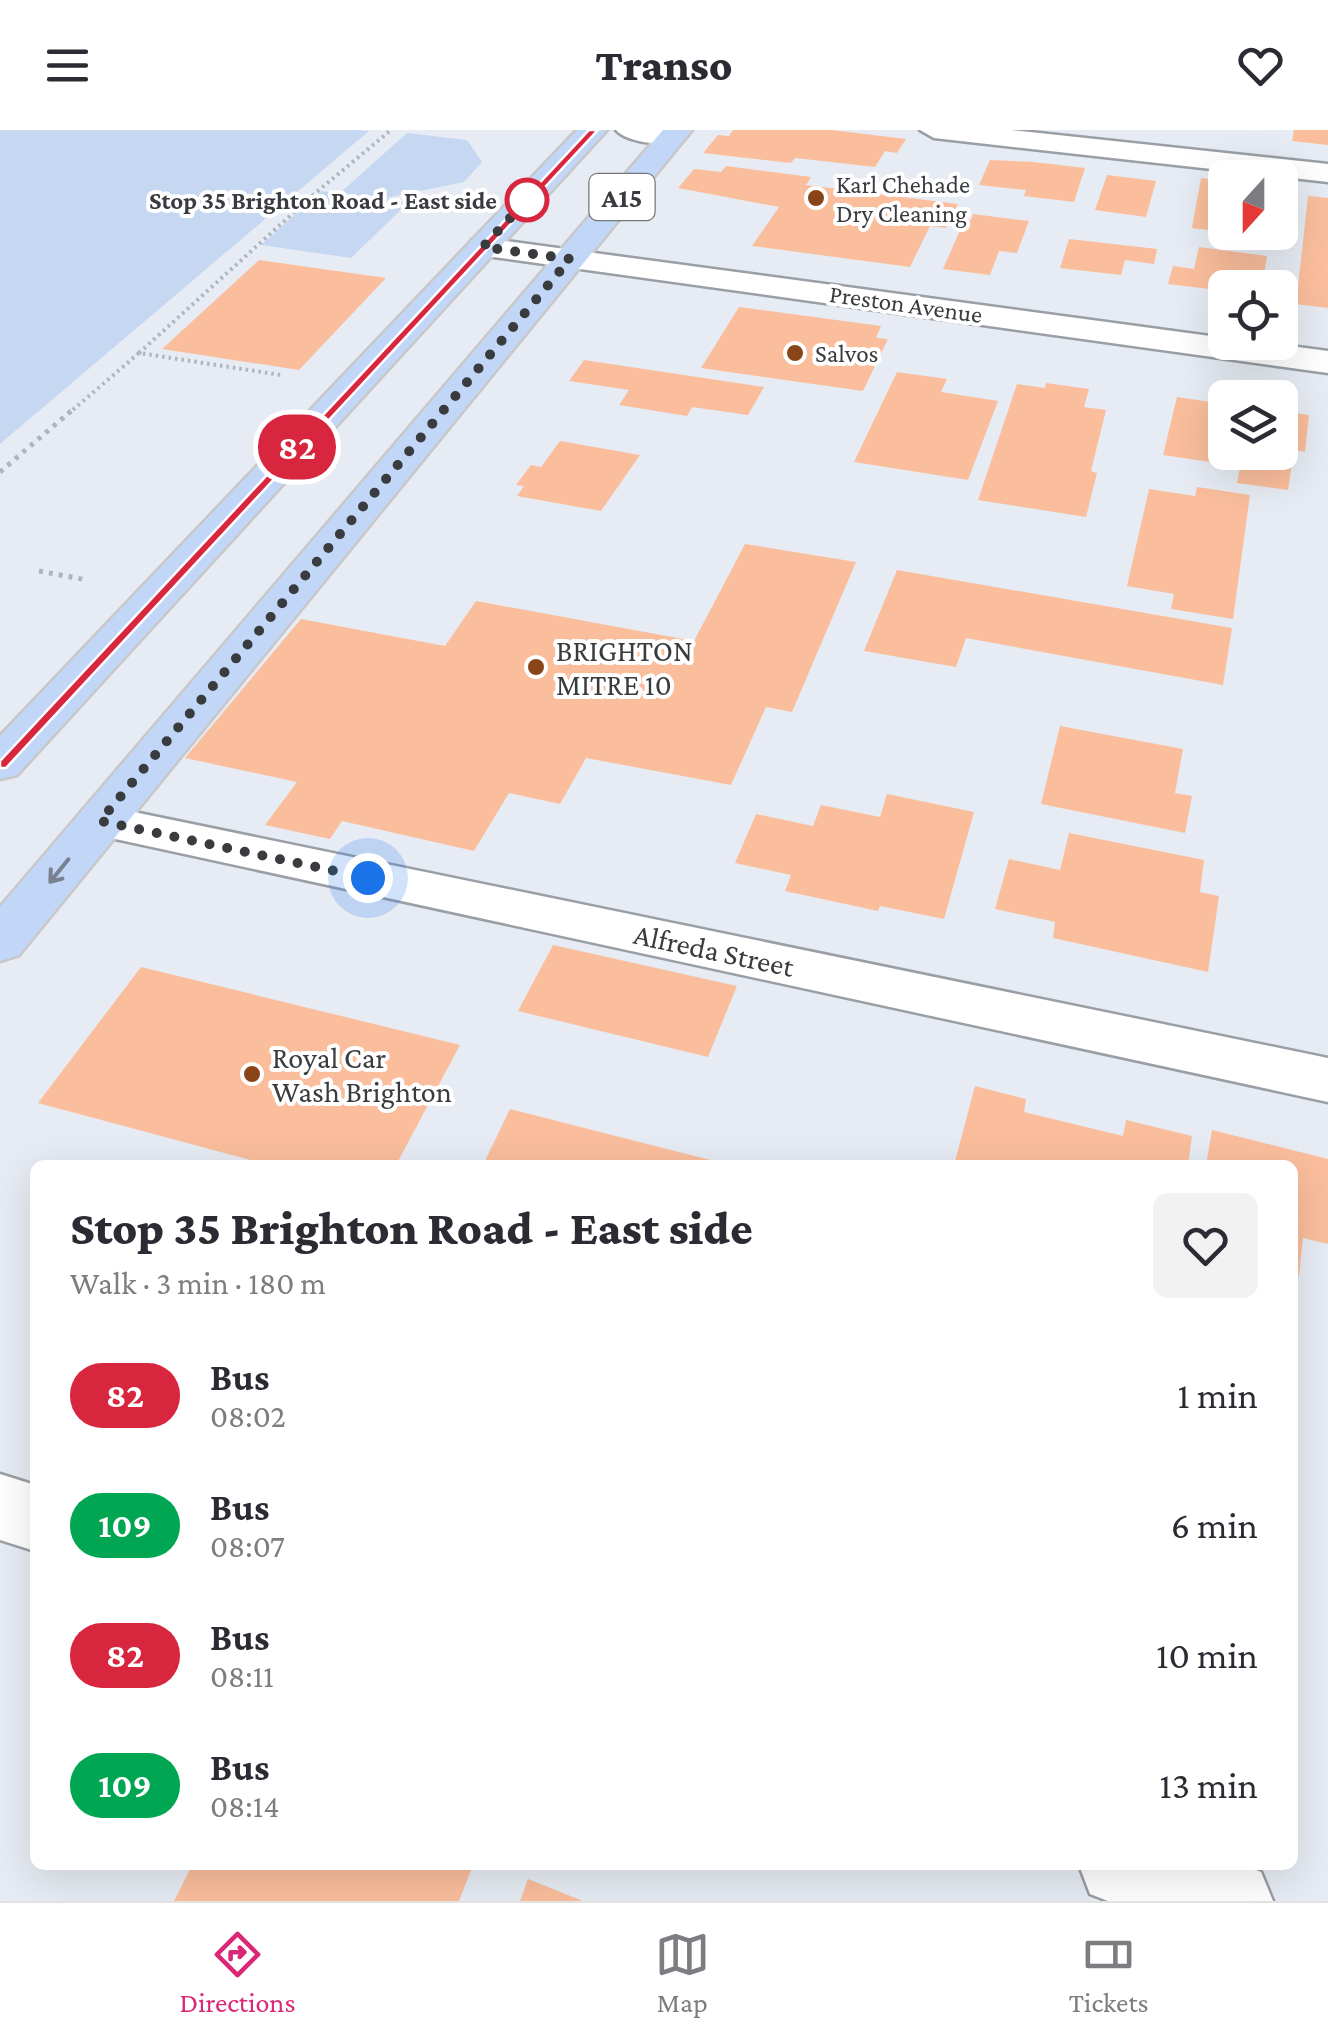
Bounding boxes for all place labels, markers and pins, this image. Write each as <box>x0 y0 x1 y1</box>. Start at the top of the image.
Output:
place label: Karl Chehade Dry Cleaning <box>836 171 970 228</box>
marker: Stop 35 Brighton Road - East side <box>506 179 548 221</box>
place label: Stop 35 Brighton Road - East side <box>149 187 497 214</box>
marker: Karl Chehade Dry Cleaning <box>805 187 827 209</box>
place label: Salvos <box>815 340 878 367</box>
marker: Salvos <box>784 342 806 364</box>
place label: BRIGHTON MITRE 10 <box>556 634 693 701</box>
marker: BRIGHTON MITRE 10 <box>525 656 547 678</box>
place label: Royal Car Wash Brighton <box>272 1041 452 1109</box>
marker: Royal Car Wash Brighton <box>241 1063 263 1085</box>

